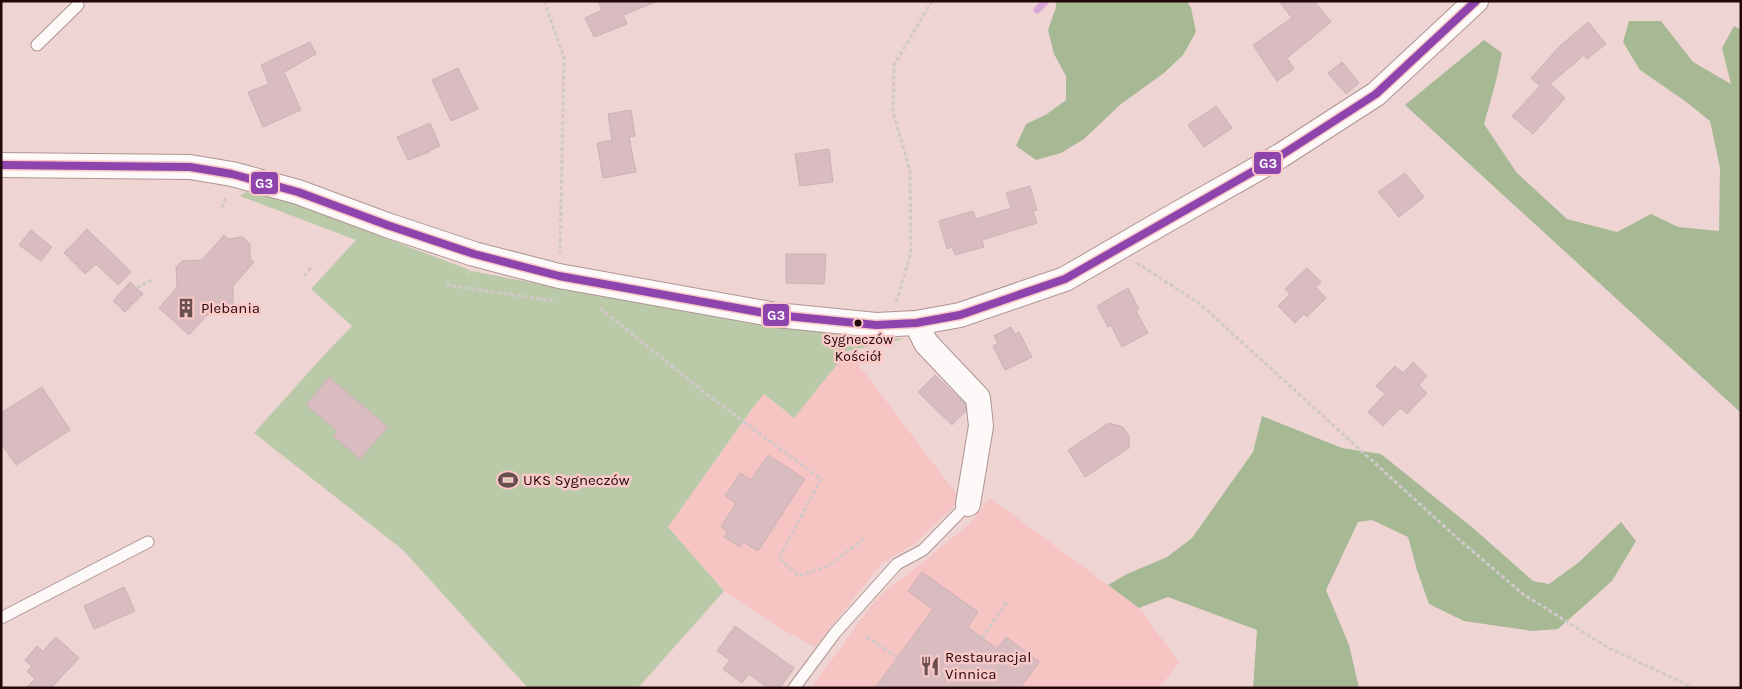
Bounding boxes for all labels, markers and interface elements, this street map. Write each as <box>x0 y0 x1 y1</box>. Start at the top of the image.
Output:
line badge: G3 <box>1253 151 1282 175</box>
text: G3 <box>1259 155 1277 172</box>
line badge: G3 <box>250 171 279 195</box>
text: G3 <box>255 175 273 192</box>
building icon: Plebania <box>175 297 197 319</box>
place label: Plebania <box>201 299 260 317</box>
line badge: G3 <box>762 303 790 327</box>
text: G3 <box>767 307 785 324</box>
marker: Sygneczów Kościół <box>853 318 863 328</box>
place label: Sygneczów Kościół <box>823 331 893 365</box>
sports icon: UKS Sygneczów <box>497 469 519 491</box>
place label: UKS Sygneczów <box>523 471 630 489</box>
place label: Restauracjal Vinnica <box>945 648 1031 683</box>
restaurant icon: Restauracjal Vinnica <box>919 655 941 677</box>

